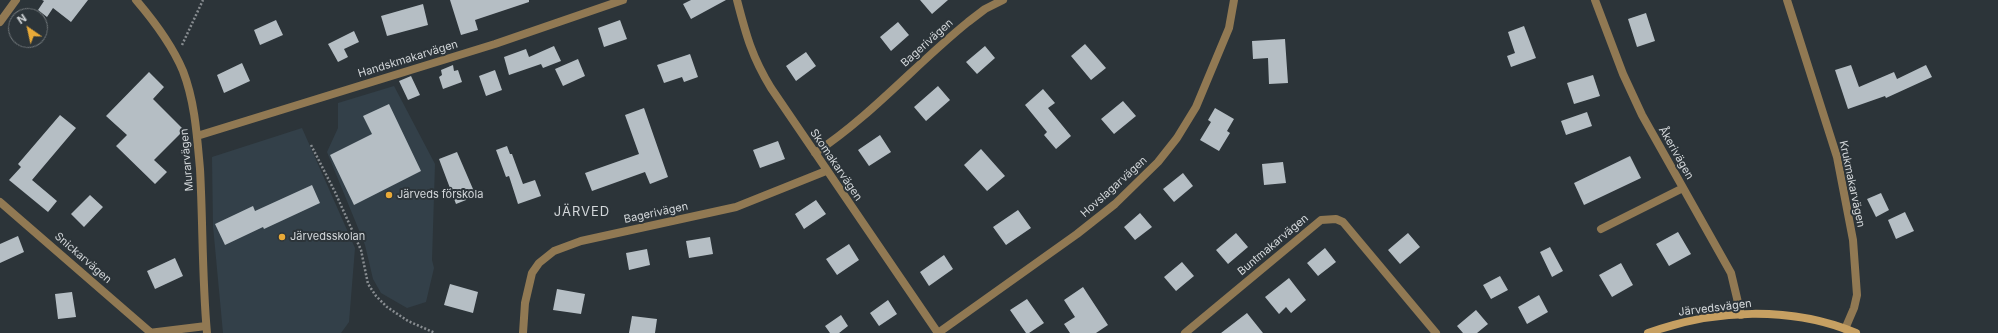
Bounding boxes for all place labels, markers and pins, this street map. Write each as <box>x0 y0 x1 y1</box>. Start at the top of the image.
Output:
place label: Järveds förskola <box>397 188 483 202</box>
marker: Järveds förskola <box>384 190 394 200</box>
place label: Järvedsskolan <box>290 230 365 244</box>
marker: Järvedsskolan <box>277 232 287 242</box>

